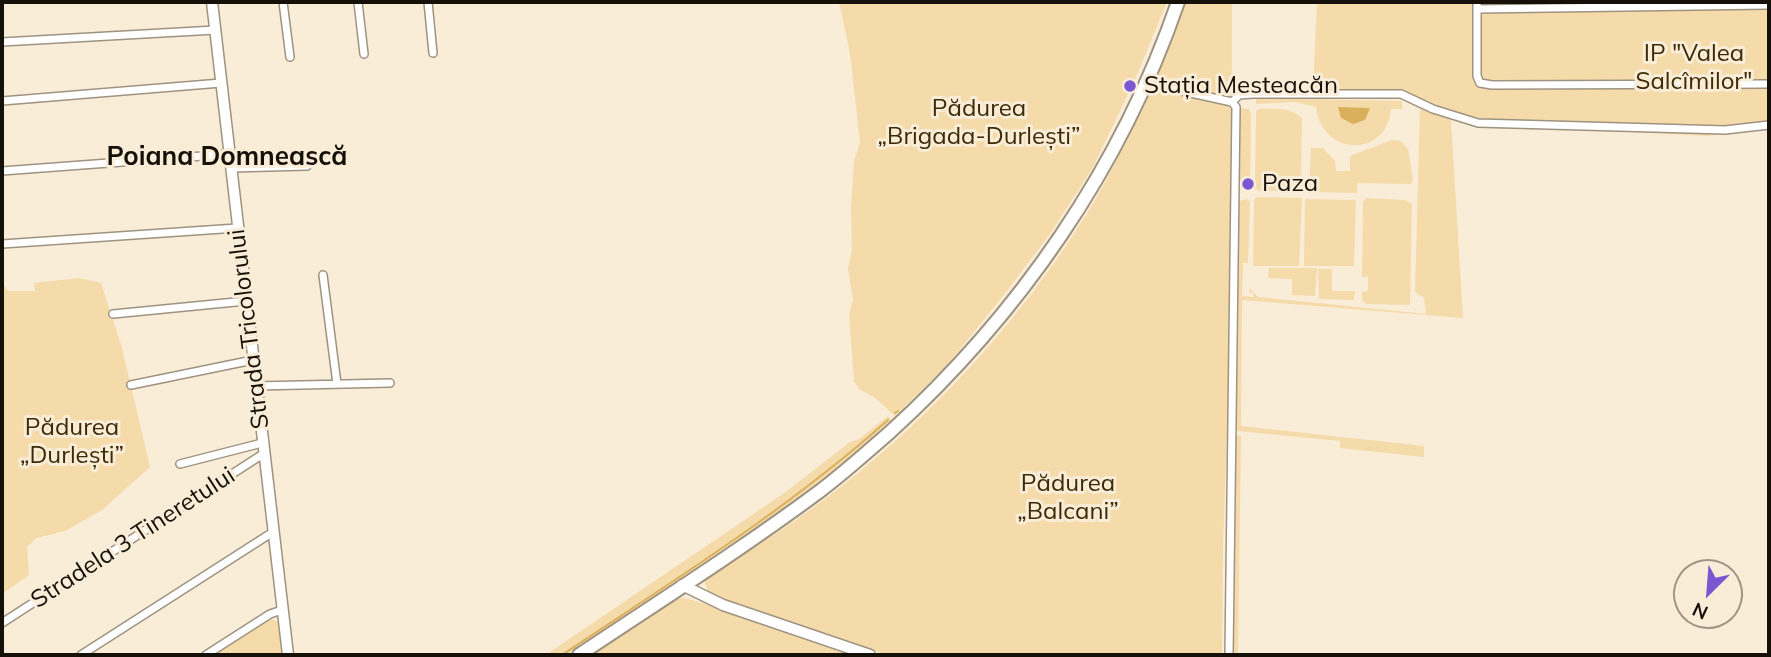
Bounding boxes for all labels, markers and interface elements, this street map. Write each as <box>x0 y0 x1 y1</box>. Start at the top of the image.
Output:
park label: IP "Valea Salcîmilor" <box>1636 40 1752 96</box>
place label: Stația Mesteacăn <box>1144 72 1338 100</box>
marker: Stația Mesteacăn <box>1122 78 1138 94</box>
park label: Pădurea „Brigada-Durlești” <box>878 95 1080 151</box>
district label: Poiana Domnească <box>107 141 347 173</box>
place label: Paza <box>1262 170 1318 198</box>
marker: Paza <box>1240 176 1256 192</box>
street label: Strada Tricolorului <box>222 227 276 431</box>
park label: Pădurea „Durlești” <box>20 414 124 470</box>
street label: Stradela 3 Tineretului <box>26 461 240 615</box>
park label: Pădurea „Balcani” <box>1017 470 1119 526</box>
north arrow <box>1673 559 1743 629</box>
text: N <box>1688 597 1712 625</box>

